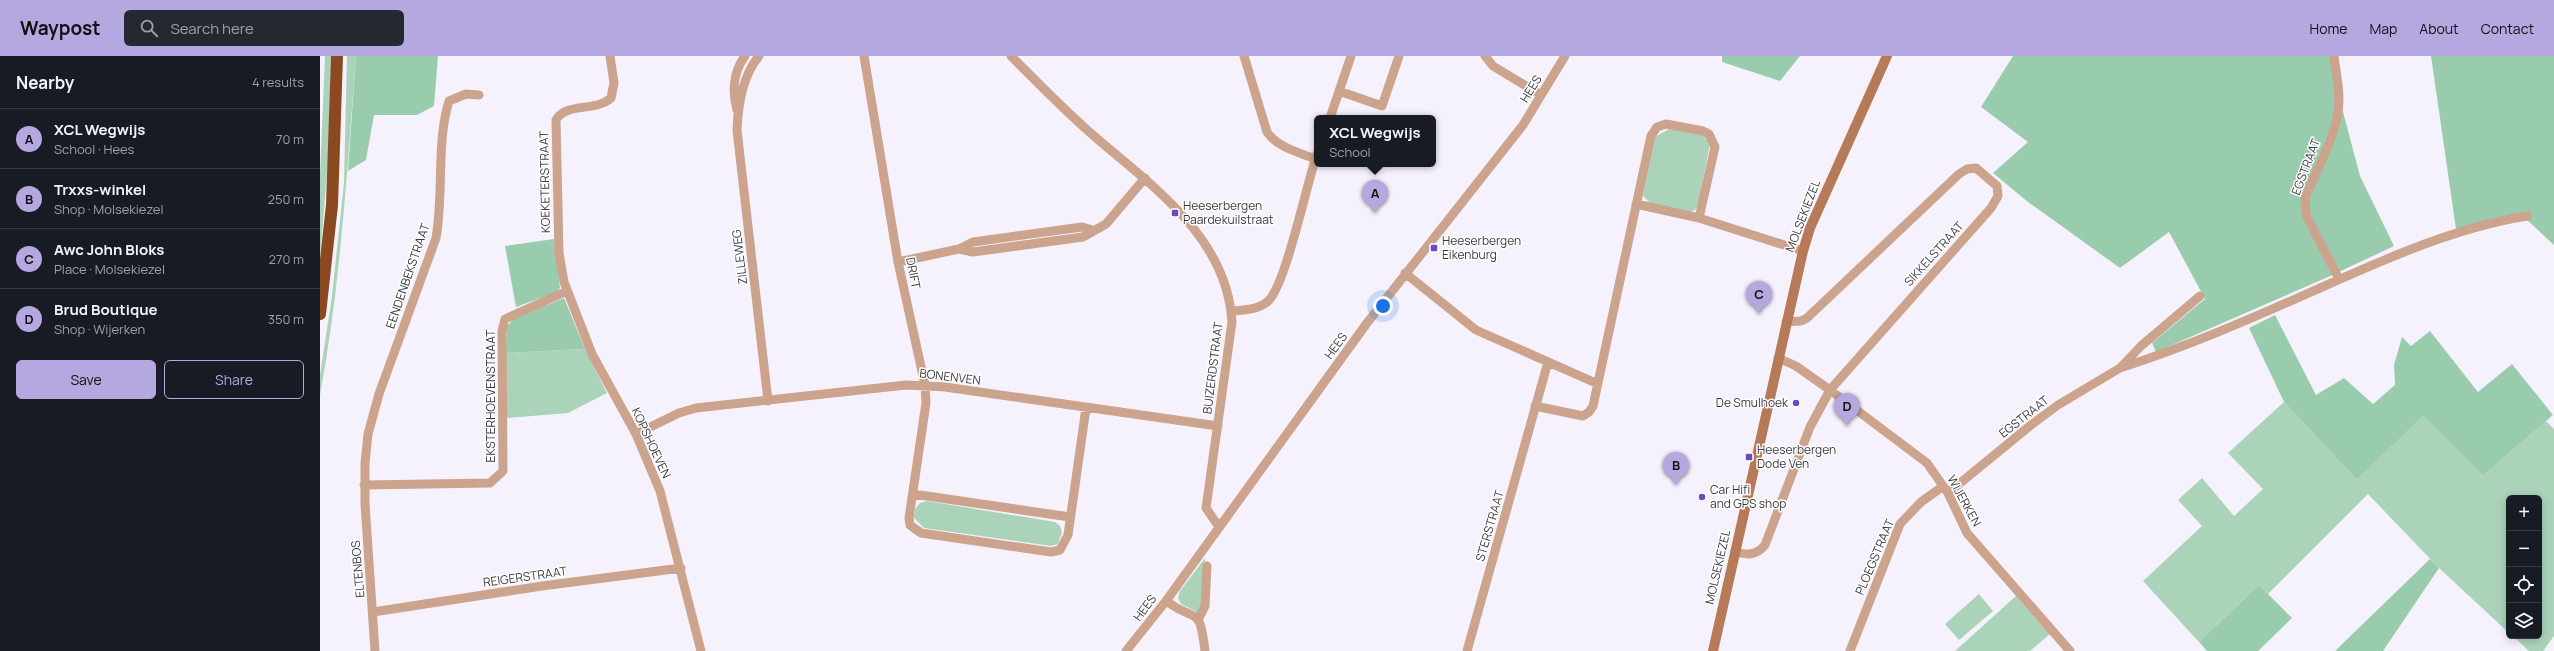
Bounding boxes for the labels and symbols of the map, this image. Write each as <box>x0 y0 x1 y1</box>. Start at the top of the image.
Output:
street label: HEES <box>1516 72 1545 106</box>
street label: KOEKETERSTRAAT <box>535 130 554 233</box>
street label: EGSTRAAT <box>2287 135 2324 197</box>
street label: MOLSEKIEZEL <box>1781 177 1824 254</box>
pin: A <box>1362 180 1388 213</box>
place label: Heeserbergen Paardekuilstraat <box>1183 197 1274 228</box>
marker: Heeserbergen Paardekuilstraat <box>1170 208 1180 218</box>
street label: SIKKELSTRAAT <box>1900 217 1968 290</box>
street label: EENDENBEKSTRAAT <box>382 220 434 331</box>
street label: ZILLEWEG <box>728 228 751 286</box>
place label: Heeserbergen Eikenburg <box>1442 232 1521 263</box>
marker: Heeserbergen Eikenburg <box>1429 243 1439 253</box>
street label: DRIFT <box>902 256 925 291</box>
pin: C <box>1746 281 1772 314</box>
your location <box>1373 296 1393 316</box>
street label: BUIZERDSTRAAT <box>1198 320 1227 415</box>
street label: EKSTERHOEVENSTRAAT <box>482 329 499 462</box>
street label: HEES <box>1320 329 1351 362</box>
street label: BONENVEN <box>918 364 982 389</box>
street label: EGSTRAAT <box>1995 391 2053 442</box>
pin: D <box>1834 393 1860 426</box>
place label: De Smulhoek <box>1716 394 1789 411</box>
marker: De Smulhoek <box>1791 398 1801 408</box>
street label: KOPSHOEVEN <box>628 405 675 481</box>
place label: Heeserbergen Dode Ven <box>1757 441 1836 472</box>
pin: B <box>1663 452 1689 485</box>
marker: Heeserbergen Dode Ven <box>1744 452 1754 462</box>
street label: WIJERKEN <box>1943 472 1985 529</box>
place label: Car Hifi and GPS shop <box>1710 481 1786 512</box>
street label: STERSTRAAT <box>1471 488 1508 563</box>
marker: Car Hifi and GPS shop <box>1697 492 1707 502</box>
street label: PLOEGSTRAAT <box>1851 515 1899 597</box>
street label: MOLSEKIEZEL <box>1701 528 1734 606</box>
street label: ELTENBOS <box>347 540 368 598</box>
street label: REIGERSTRAAT <box>482 562 569 591</box>
street label: HEES <box>1129 591 1160 624</box>

